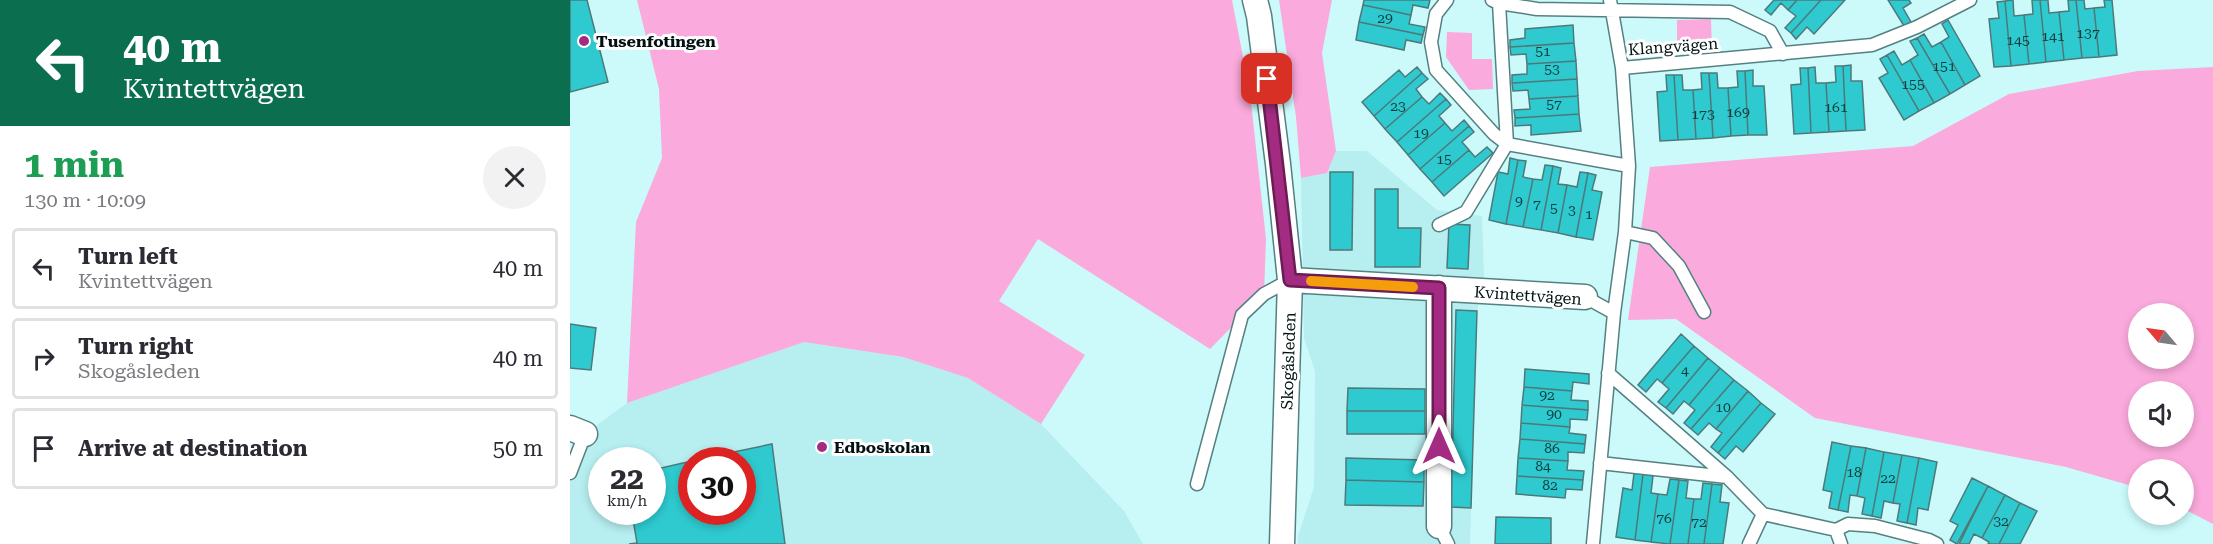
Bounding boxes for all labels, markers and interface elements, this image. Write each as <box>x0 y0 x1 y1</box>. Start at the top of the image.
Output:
house number: 29 <box>1377 10 1393 26</box>
text: 40 m <box>123 23 221 72</box>
icon: left <box>24 24 102 102</box>
house number: 137 <box>2076 25 2100 41</box>
house number: 141 <box>2041 28 2065 44</box>
place label: Tusenfotingen <box>596 32 716 51</box>
house number: 145 <box>2006 32 2030 48</box>
marker: Tusenfotingen <box>577 34 591 48</box>
street label: Klangvägen <box>1627 34 1719 59</box>
house number: 51 <box>1535 43 1551 59</box>
pin <box>1241 53 1292 104</box>
house number: 151 <box>1932 58 1956 74</box>
house number: 53 <box>1544 61 1560 77</box>
icon: arrive <box>1250 62 1283 95</box>
text: Kvintettvägen <box>123 73 305 105</box>
house number: 155 <box>1901 76 1925 92</box>
house number: 57 <box>1546 96 1562 112</box>
house number: 23 <box>1390 98 1406 114</box>
house number: 161 <box>1824 99 1848 115</box>
house number: 169 <box>1726 104 1750 120</box>
house number: 173 <box>1691 106 1715 122</box>
house number: 19 <box>1413 125 1429 141</box>
text: 1 min <box>24 144 124 186</box>
button: close <box>483 146 546 209</box>
house number: 15 <box>1436 151 1452 167</box>
text: 130 m · 10:09 <box>24 188 146 212</box>
house number: 9 <box>1515 193 1523 209</box>
house number: 7 <box>1533 196 1541 212</box>
house number: 5 <box>1550 200 1558 216</box>
house number: 3 <box>1568 202 1576 218</box>
house number: 1 <box>1585 206 1593 222</box>
text: Turn left <box>78 244 178 269</box>
icon: left <box>27 252 60 285</box>
text: 40 m <box>493 256 543 281</box>
text: Kvintettvägen <box>78 269 213 293</box>
street label: Kvintettvägen <box>1474 282 1582 309</box>
north arrow <box>2128 303 2194 369</box>
map controls <box>2128 303 2194 525</box>
street label: Skogåsleden <box>1277 312 1300 410</box>
text: Turn right <box>78 334 193 359</box>
icon: right <box>27 342 60 375</box>
text: 40 m <box>493 346 543 371</box>
text: Skogåsleden <box>78 359 200 383</box>
house number: 4 <box>1681 362 1689 378</box>
button: sound <box>2128 381 2194 447</box>
house number: 92 <box>1539 387 1555 403</box>
house number: 10 <box>1715 399 1731 415</box>
house number: 90 <box>1546 406 1562 422</box>
position arrow <box>1407 414 1471 478</box>
icon: arrive <box>27 432 60 465</box>
text: Arrive at destination <box>78 436 307 461</box>
text: 50 m <box>493 436 543 461</box>
place label: Edboskolan <box>834 438 931 457</box>
marker: Edboskolan <box>815 440 829 454</box>
house number: 86 <box>1544 440 1560 456</box>
speed limit sign: 30 <box>678 447 756 525</box>
house number: 84 <box>1535 458 1551 474</box>
button: search <box>2128 459 2194 525</box>
text: 22 <box>610 461 644 496</box>
house number: 18 <box>1846 464 1862 480</box>
house number: 22 <box>1880 470 1896 486</box>
house number: 82 <box>1542 477 1558 493</box>
text: km/h <box>607 492 647 510</box>
house number: 76 <box>1656 510 1672 526</box>
house number: 32 <box>1993 513 2009 529</box>
house number: 72 <box>1691 514 1707 530</box>

